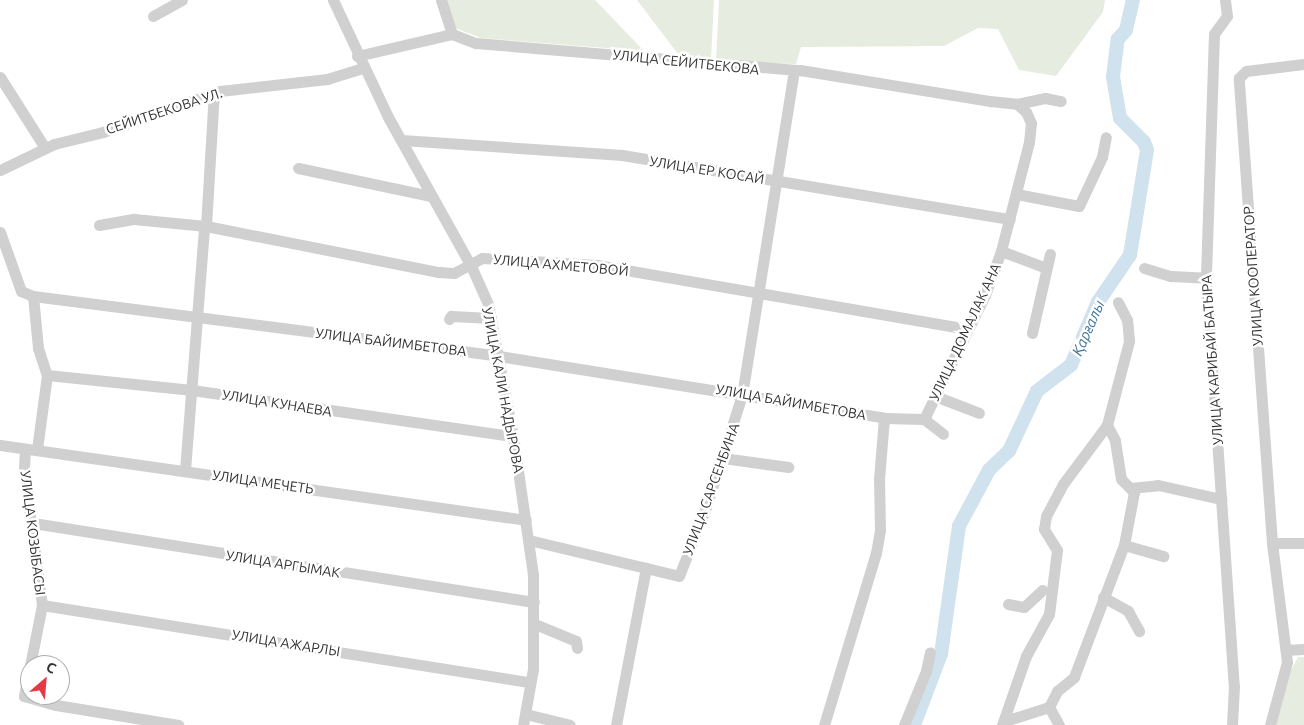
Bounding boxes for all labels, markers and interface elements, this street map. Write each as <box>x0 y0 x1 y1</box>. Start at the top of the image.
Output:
street label: УЛИЦА СЕЙИТБЕКОВА <box>612 46 760 78</box>
street label: СЕЙИТБЕКОВА УЛ. <box>104 84 224 138</box>
street label: УЛИЦА ЕР КОСАЙ <box>648 153 766 187</box>
street label: УЛИЦА КООПЕРАТОР <box>1240 206 1266 346</box>
street label: УЛИЦА АХМЕТОВОЙ <box>493 251 629 279</box>
street label: УЛИЦА ДОМАЛАК АНА <box>926 260 1004 404</box>
street label: УЛИЦА КАРИБАЙ БАТЫРА <box>1198 275 1226 445</box>
water label: Қарғалы <box>1068 298 1108 358</box>
street label: УЛИЦА КАЛИ НАДЫРОВА <box>479 306 527 474</box>
street label: УЛИЦА БАЙИМБЕТОВА <box>314 324 468 360</box>
street label: УЛИЦА БАЙИМБЕТОВА <box>715 381 867 423</box>
street label: УЛИЦА КУНАЕВА <box>221 386 333 420</box>
street label: УЛИЦА САРСЕНБИНА <box>679 421 743 557</box>
street label: УЛИЦА МЕЧЕТЬ <box>211 467 315 497</box>
street label: УЛИЦА КОЗЫБАСЫ <box>17 470 49 596</box>
street label: УЛИЦА АРГЫМАК <box>225 547 341 581</box>
street label: УЛИЦА АЖАРЛЫ <box>231 626 341 660</box>
north arrow <box>20 655 70 705</box>
text: С <box>44 658 59 677</box>

